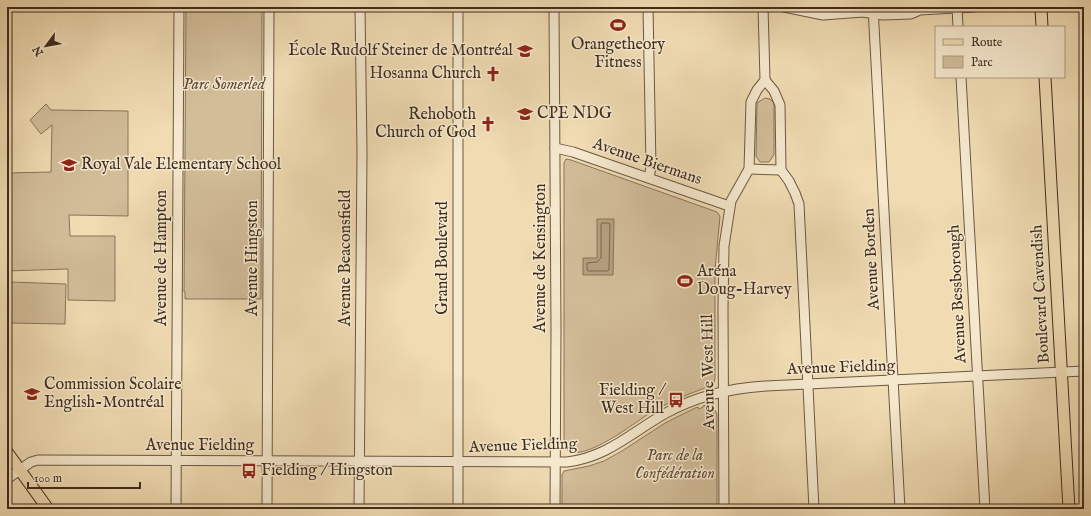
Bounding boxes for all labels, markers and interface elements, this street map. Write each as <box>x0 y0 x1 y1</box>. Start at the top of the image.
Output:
sports icon: Orangetheory Fitness <box>609 16 627 34</box>
north arrow <box>26 26 66 66</box>
legend <box>935 26 1065 78</box>
place label: Orangetheory Fitness <box>571 35 665 73</box>
text: Route <box>971 35 1003 50</box>
place label: École Rudolf Steiner de Montréal <box>288 39 514 61</box>
school or university icon: École Rudolf Steiner de Montréal <box>516 42 534 60</box>
text: N <box>30 43 47 59</box>
text: Parc <box>971 55 993 70</box>
place label: Hosanna Church <box>369 64 481 84</box>
church icon: Hosanna Church <box>484 65 502 83</box>
park label: Parc Somerled <box>183 75 266 95</box>
place label: CPE NDG <box>537 104 612 124</box>
place label: Rehoboth Church of God <box>375 105 476 143</box>
school or university icon: CPE NDG <box>516 105 534 123</box>
church icon: Rehoboth Church of God <box>479 115 497 133</box>
street label: Avenue Biermans <box>589 134 704 190</box>
place label: Royal Vale Elementary School <box>81 155 282 175</box>
school or university icon: Royal Vale Elementary School <box>60 156 78 174</box>
street label: Avenue de Kensington <box>531 183 551 333</box>
street label: Avenue Beaconsfield <box>336 189 356 327</box>
street label: Avenue de Hampton <box>152 190 172 327</box>
street label: Avenue Hingston <box>243 200 263 317</box>
street label: Grand Boulevard <box>433 201 453 315</box>
street label: Avenue Borden <box>859 207 885 311</box>
street label: Avenue Bessborough <box>944 224 972 365</box>
street label: Boulevard Cavendish <box>1027 224 1055 364</box>
place label: Aréna Doug-Harvey <box>696 262 792 300</box>
sports icon: Aréna Doug-Harvey <box>676 272 694 290</box>
street label: Avenue West Hill <box>698 313 720 431</box>
street label: Avenue Fielding <box>785 356 896 380</box>
place label: Commission Scolaire English-Montréal <box>44 375 182 413</box>
place label: Fielding / West Hill <box>599 381 667 419</box>
school or university icon: Commission Scolaire English-Montréal <box>23 385 41 403</box>
bus stop icon: Fielding / West Hill <box>667 391 685 409</box>
street label: Avenue Fielding <box>467 434 578 458</box>
street label: Avenue Fielding <box>145 436 255 456</box>
park label: Parc de la Confédération <box>635 446 715 484</box>
place label: Fielding / Hingston <box>261 461 393 481</box>
bus stop icon: Fielding / Hingston <box>240 462 258 480</box>
scale bar <box>28 464 140 490</box>
text: 100 m <box>34 471 62 486</box>

